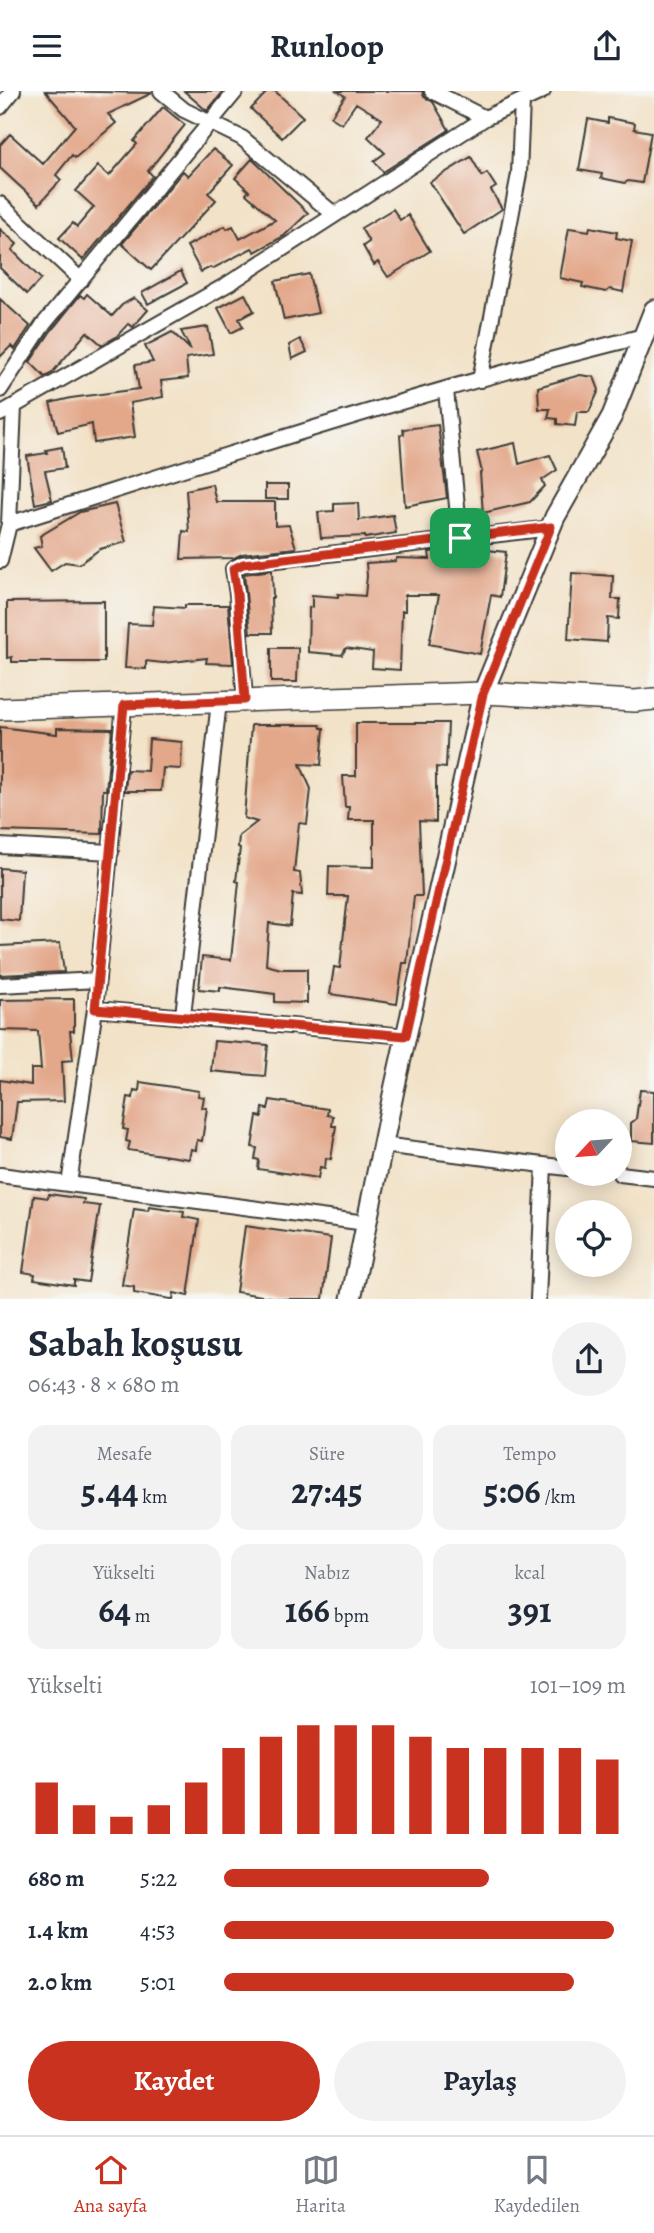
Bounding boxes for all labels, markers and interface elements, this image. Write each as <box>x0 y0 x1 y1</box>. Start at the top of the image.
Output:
text: Runloop <box>270 24 384 68</box>
icon: menu <box>28 27 66 65</box>
icon: share <box>588 27 626 65</box>
pin <box>430 508 490 568</box>
icon: arrive <box>441 519 479 557</box>
north arrow <box>555 1109 632 1187</box>
map controls <box>555 1109 632 1277</box>
button: locate <box>555 1200 632 1277</box>
text: Sabah koşusu <box>28 1317 242 1369</box>
button: share <box>552 1322 626 1396</box>
text: 06:43 · 8 × 680 m <box>28 1369 180 1400</box>
text: Mesafe <box>97 1441 152 1467</box>
text: Süre <box>309 1441 345 1467</box>
text: Tempo <box>503 1441 556 1467</box>
text: 5.44 <box>81 1467 139 1515</box>
text: 27:45 <box>291 1467 363 1515</box>
text: 5:06 <box>483 1467 541 1515</box>
text: km <box>139 1484 168 1510</box>
text: /km <box>541 1484 576 1510</box>
text: Yükselti <box>93 1560 155 1586</box>
text: Nabız <box>304 1560 350 1586</box>
text: kcal <box>514 1560 545 1586</box>
text: 64 <box>98 1586 131 1634</box>
text: 166 <box>285 1586 330 1634</box>
text: 391 <box>508 1586 552 1634</box>
text: m <box>131 1603 151 1629</box>
text: bpm <box>330 1603 369 1629</box>
text: Yükselti <box>28 1670 103 1701</box>
text: 101–109 m <box>530 1670 626 1701</box>
text: 680 m <box>28 1863 85 1894</box>
text: 5:22 <box>140 1863 177 1894</box>
text: 1.4 km <box>28 1915 89 1946</box>
text: 4:53 <box>140 1915 175 1946</box>
text: 2.0 km <box>28 1967 92 1998</box>
text: 5:01 <box>140 1967 176 1998</box>
button: Kaydet <box>28 2041 320 2121</box>
button: Paylaş <box>334 2041 626 2121</box>
tab: Ana sayfa <box>74 2151 147 2219</box>
tab: Harita <box>295 2151 346 2219</box>
tab: Kaydedilen <box>494 2151 580 2219</box>

